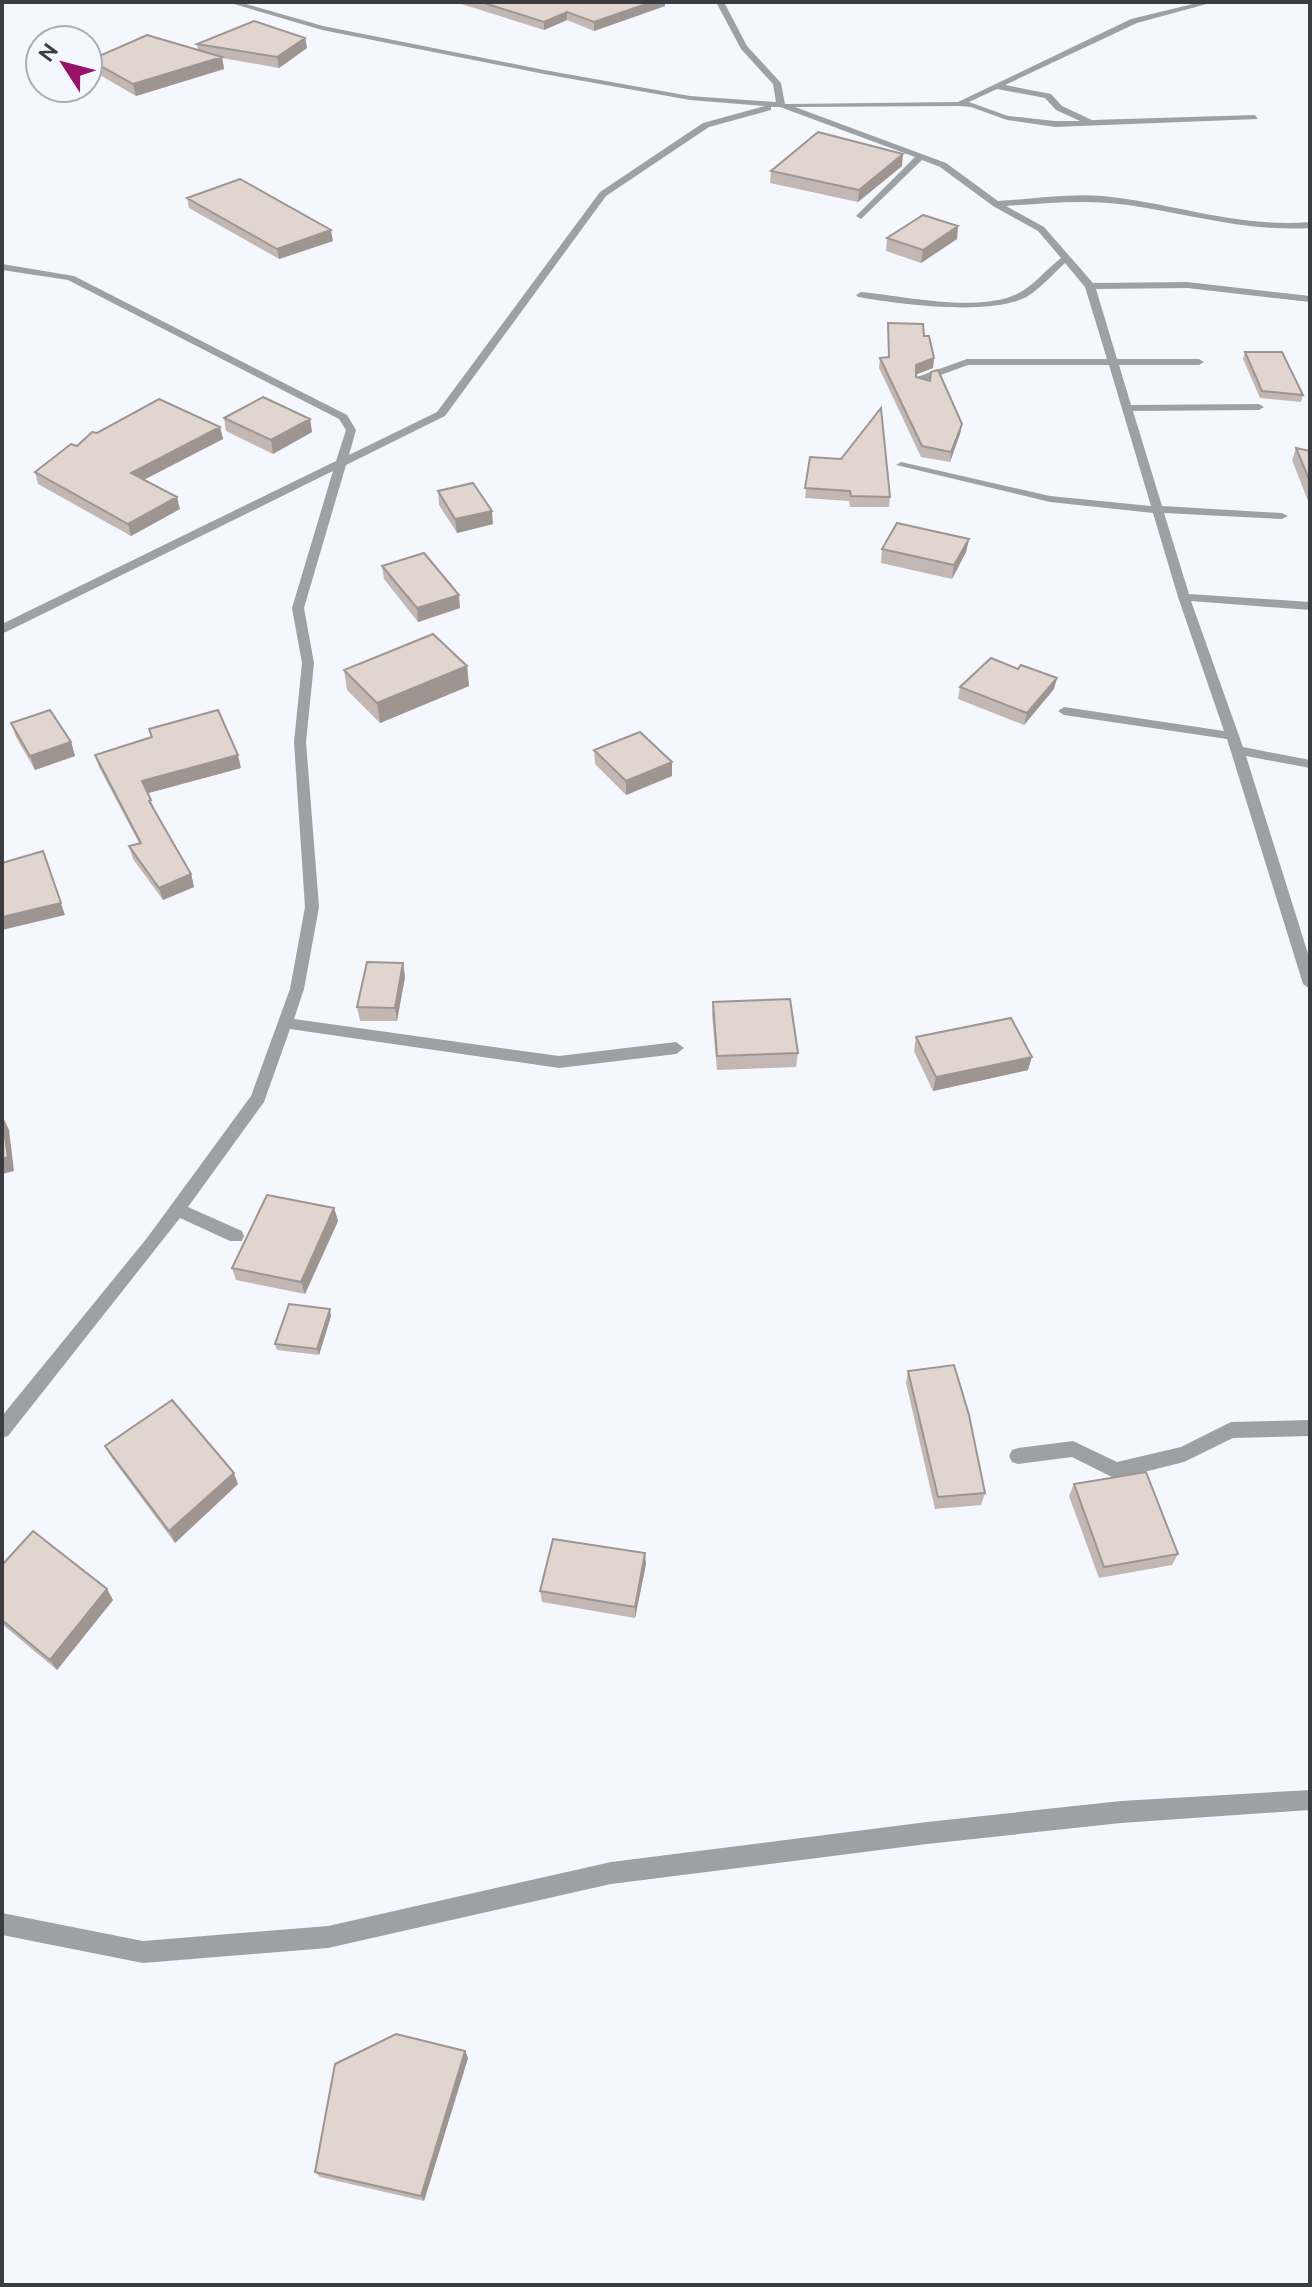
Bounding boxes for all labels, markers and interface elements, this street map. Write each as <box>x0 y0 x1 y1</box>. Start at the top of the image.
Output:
north arrow <box>24 24 104 104</box>
text: N <box>32 38 62 66</box>

